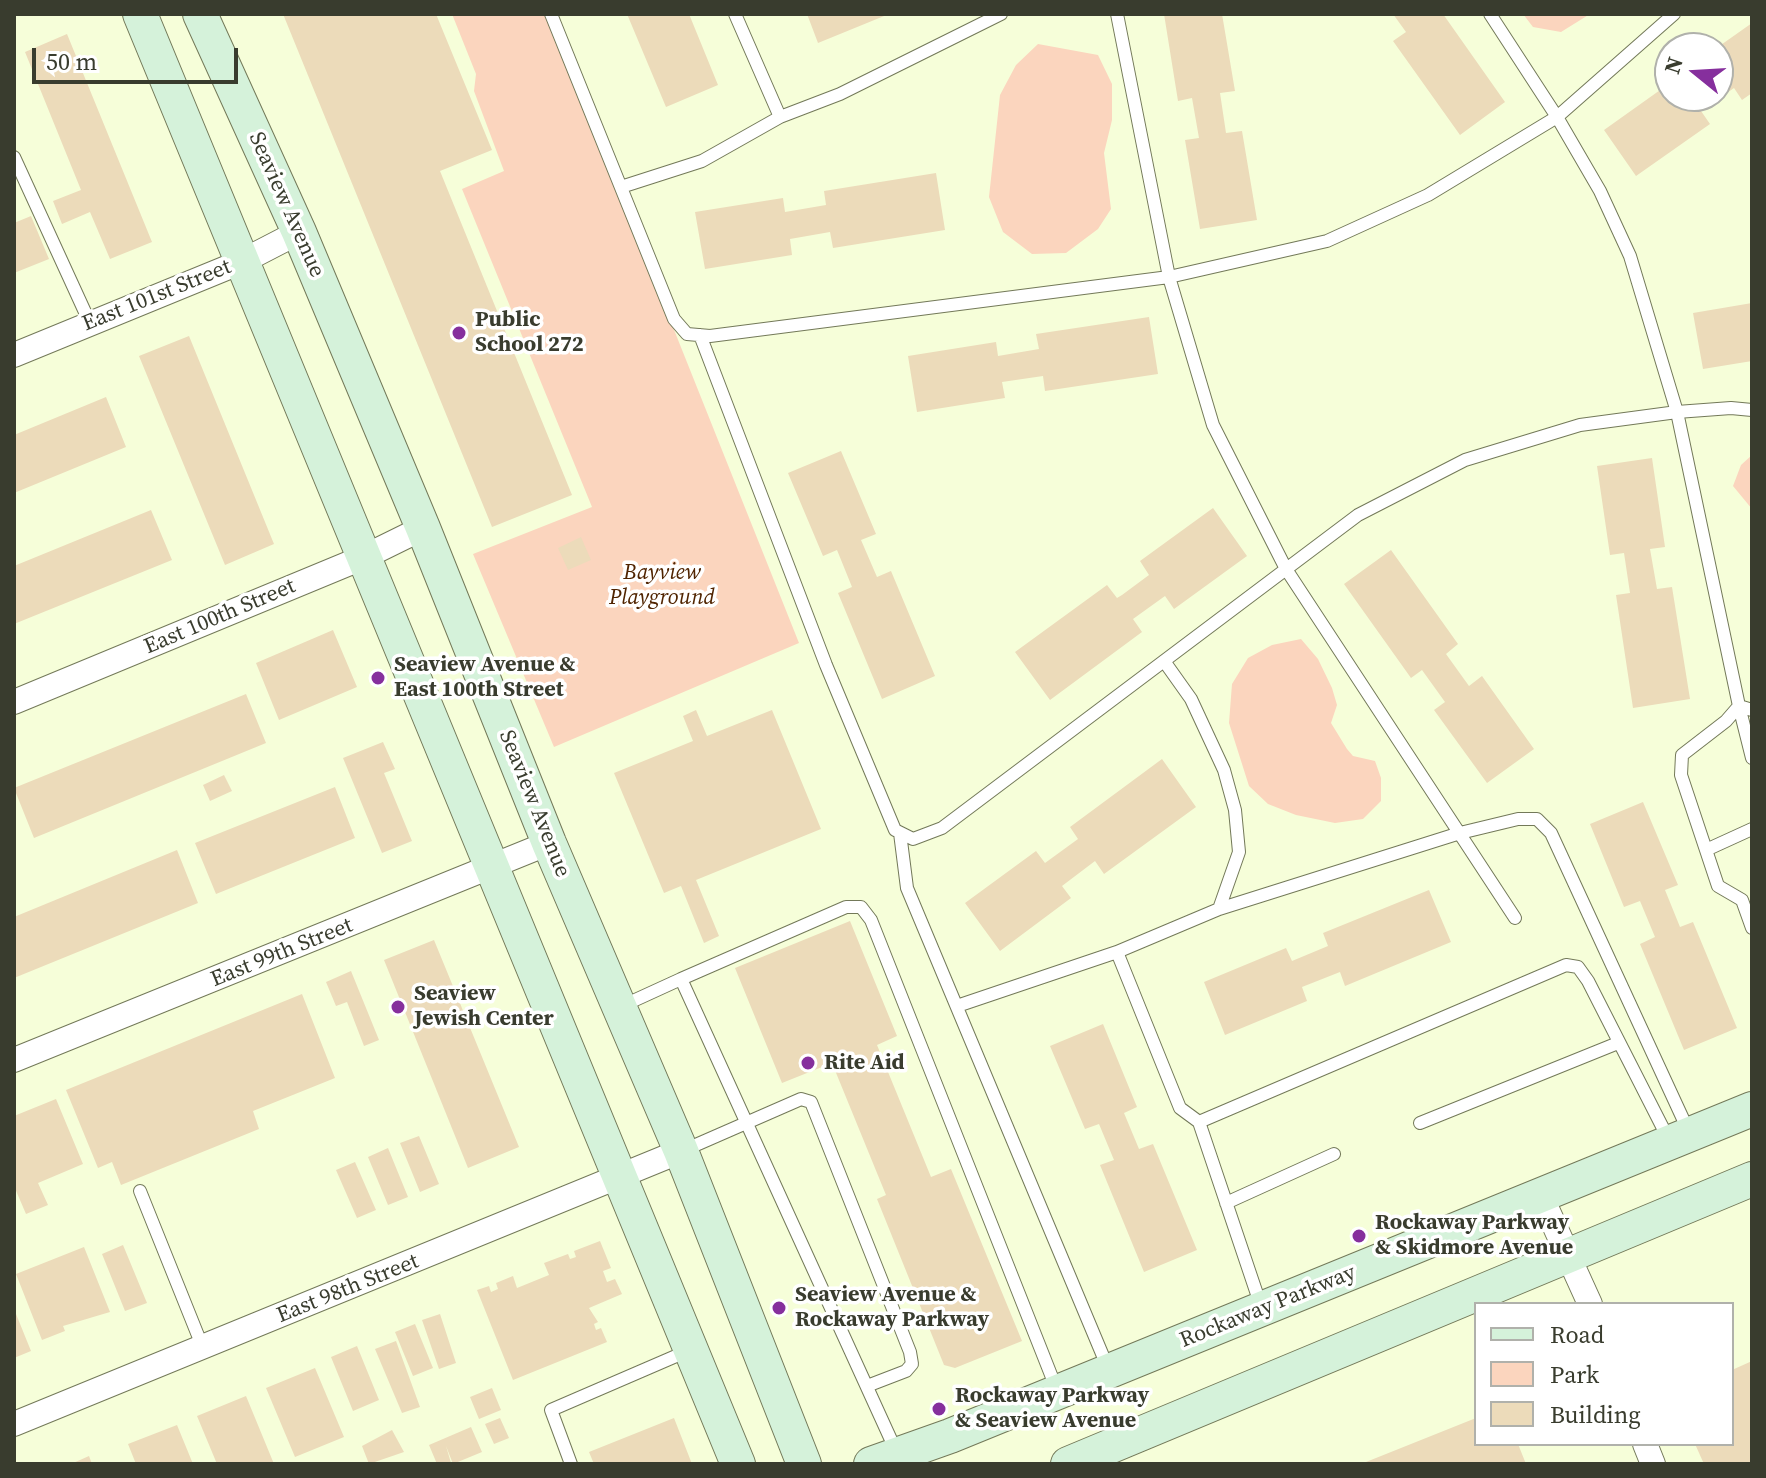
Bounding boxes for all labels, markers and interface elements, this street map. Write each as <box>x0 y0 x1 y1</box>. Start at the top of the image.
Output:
scale bar <box>36 32 242 82</box>
north arrow <box>1654 32 1734 112</box>
text: 50 m <box>46 45 97 78</box>
text: N <box>1656 53 1690 77</box>
street label: Seaview Avenue <box>242 128 330 282</box>
street label: East 101st Street <box>79 254 235 338</box>
place label: Public School 272 <box>475 307 584 358</box>
marker: Public School 272 <box>450 324 468 342</box>
park label: Bayview Playground <box>609 560 715 612</box>
street label: East 100th Street <box>140 573 300 661</box>
place label: Seaview Avenue & East 100th Street <box>394 652 575 704</box>
marker: Seaview Avenue & East 100th Street <box>369 669 387 687</box>
street label: Seaview Avenue <box>493 727 575 881</box>
street label: East 99th Street <box>207 913 357 993</box>
place label: Seaview Jewish Center <box>414 981 554 1032</box>
marker: Seaview Jewish Center <box>389 998 407 1016</box>
place label: Rite Aid <box>824 1050 905 1076</box>
marker: Rite Aid <box>799 1054 817 1072</box>
place label: Rockaway Parkway & Skidmore Avenue <box>1375 1210 1573 1262</box>
marker: Rockaway Parkway & Skidmore Avenue <box>1350 1227 1368 1245</box>
street label: East 98th Street <box>273 1249 423 1329</box>
street label: Rockaway Parkway <box>1176 1260 1360 1354</box>
place label: Seaview Avenue & Rockaway Parkway <box>795 1282 989 1334</box>
marker: Seaview Avenue & Rockaway Parkway <box>770 1299 788 1317</box>
legend <box>1474 1302 1734 1446</box>
text: Road <box>1550 1318 1604 1351</box>
text: Park <box>1550 1358 1599 1391</box>
place label: Rockaway Parkway & Seaview Avenue <box>955 1383 1149 1434</box>
text: Building <box>1550 1398 1641 1431</box>
marker: Rockaway Parkway & Seaview Avenue <box>930 1400 948 1418</box>

